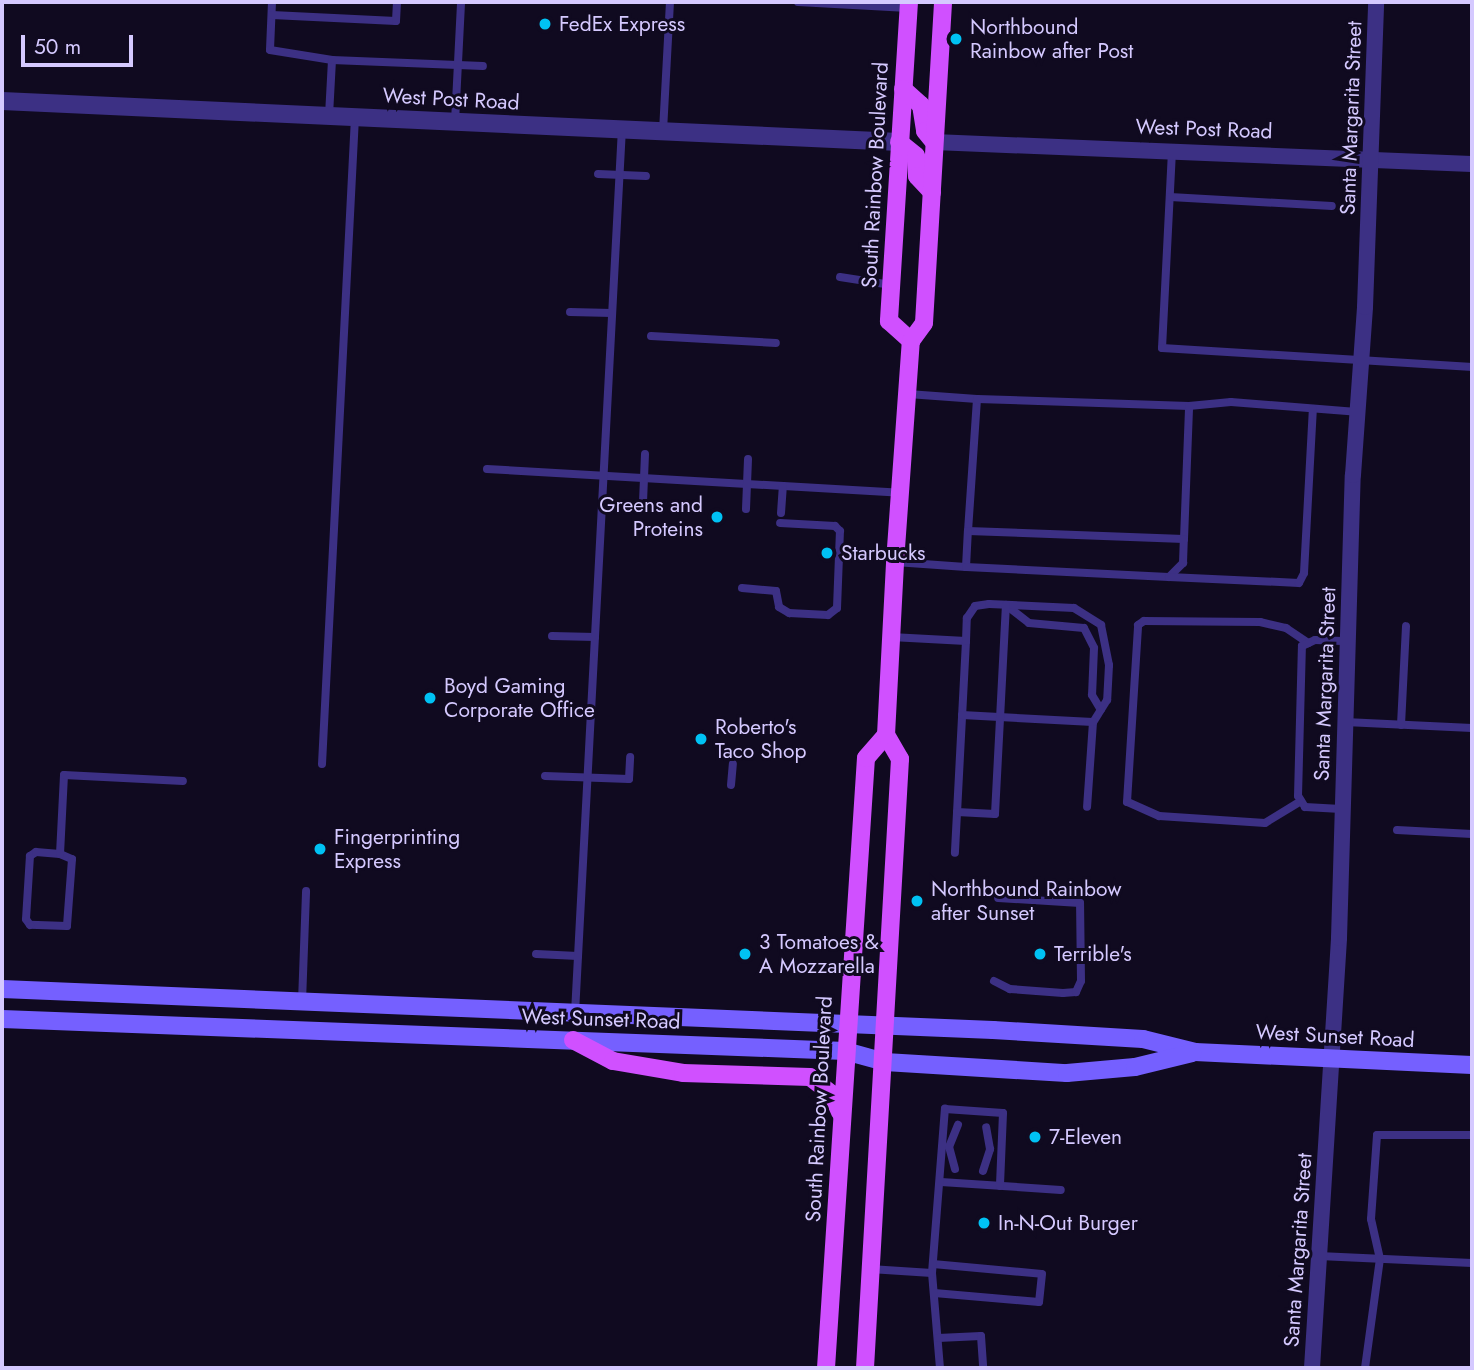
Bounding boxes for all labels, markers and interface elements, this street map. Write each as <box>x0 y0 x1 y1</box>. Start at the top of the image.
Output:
place label: FedEx Express <box>559 11 685 37</box>
place label: Northbound Rainbow after Post <box>970 14 1133 64</box>
marker: FedEx Express <box>537 16 553 32</box>
street label: Santa Margarita Street <box>1335 20 1367 216</box>
scale bar <box>24 21 136 65</box>
marker: Northbound Rainbow after Post <box>948 31 964 47</box>
text: 50 m <box>34 32 81 62</box>
street label: South Rainbow Boulevard <box>856 61 894 289</box>
street label: West Post Road <box>382 83 520 115</box>
street label: West Post Road <box>1135 114 1273 144</box>
place label: Greens and Proteins <box>599 492 703 542</box>
marker: Greens and Proteins <box>709 509 725 525</box>
place label: Starbucks <box>841 540 926 566</box>
marker: Starbucks <box>819 545 835 561</box>
street label: Santa Margarita Street <box>1309 586 1341 782</box>
place label: Boyd Gaming Corporate Office <box>444 673 595 723</box>
marker: Boyd Gaming Corporate Office <box>422 690 438 706</box>
place label: Roberto's Taco Shop <box>715 714 807 764</box>
marker: Roberto's Taco Shop <box>693 731 709 747</box>
place label: Fingerprinting Express <box>334 824 460 874</box>
marker: Fingerprinting Express <box>312 841 328 857</box>
place label: Northbound Rainbow after Sunset <box>931 876 1122 926</box>
marker: Northbound Rainbow after Sunset <box>909 893 925 909</box>
place label: 3 Tomatoes & A Mozzarella <box>759 929 879 979</box>
place label: Terrible's <box>1054 941 1132 967</box>
marker: 3 Tomatoes & A Mozzarella <box>737 946 753 962</box>
marker: Terrible's <box>1032 946 1048 962</box>
street label: South Rainbow Boulevard <box>800 995 838 1223</box>
street label: West Sunset Road <box>521 1004 681 1034</box>
street label: West Sunset Road <box>1255 1019 1415 1053</box>
place label: 7-Eleven <box>1049 1124 1122 1150</box>
marker: 7-Eleven <box>1027 1129 1043 1145</box>
street label: Santa Margarita Street <box>1279 1152 1317 1348</box>
place label: In-N-Out Burger <box>998 1210 1138 1236</box>
marker: In-N-Out Burger <box>976 1215 992 1231</box>

